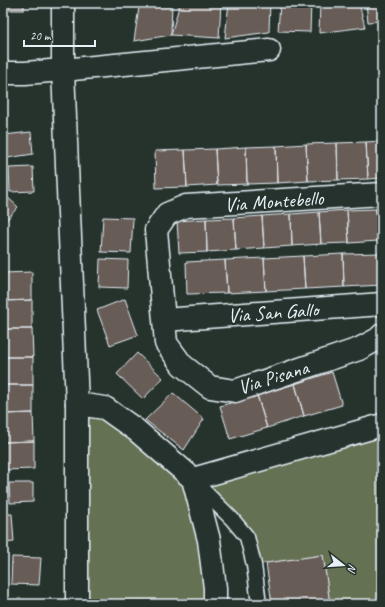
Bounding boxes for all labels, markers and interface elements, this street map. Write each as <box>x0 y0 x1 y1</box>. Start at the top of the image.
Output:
scale bar <box>24 22 95 48</box>
text: 20 m <box>30 28 52 44</box>
street label: Via Montebello <box>224 186 325 217</box>
street label: Via San Gallo <box>227 297 321 328</box>
street label: Via Pisana <box>235 354 313 400</box>
north arrow <box>323 545 363 585</box>
text: N <box>344 563 360 575</box>

